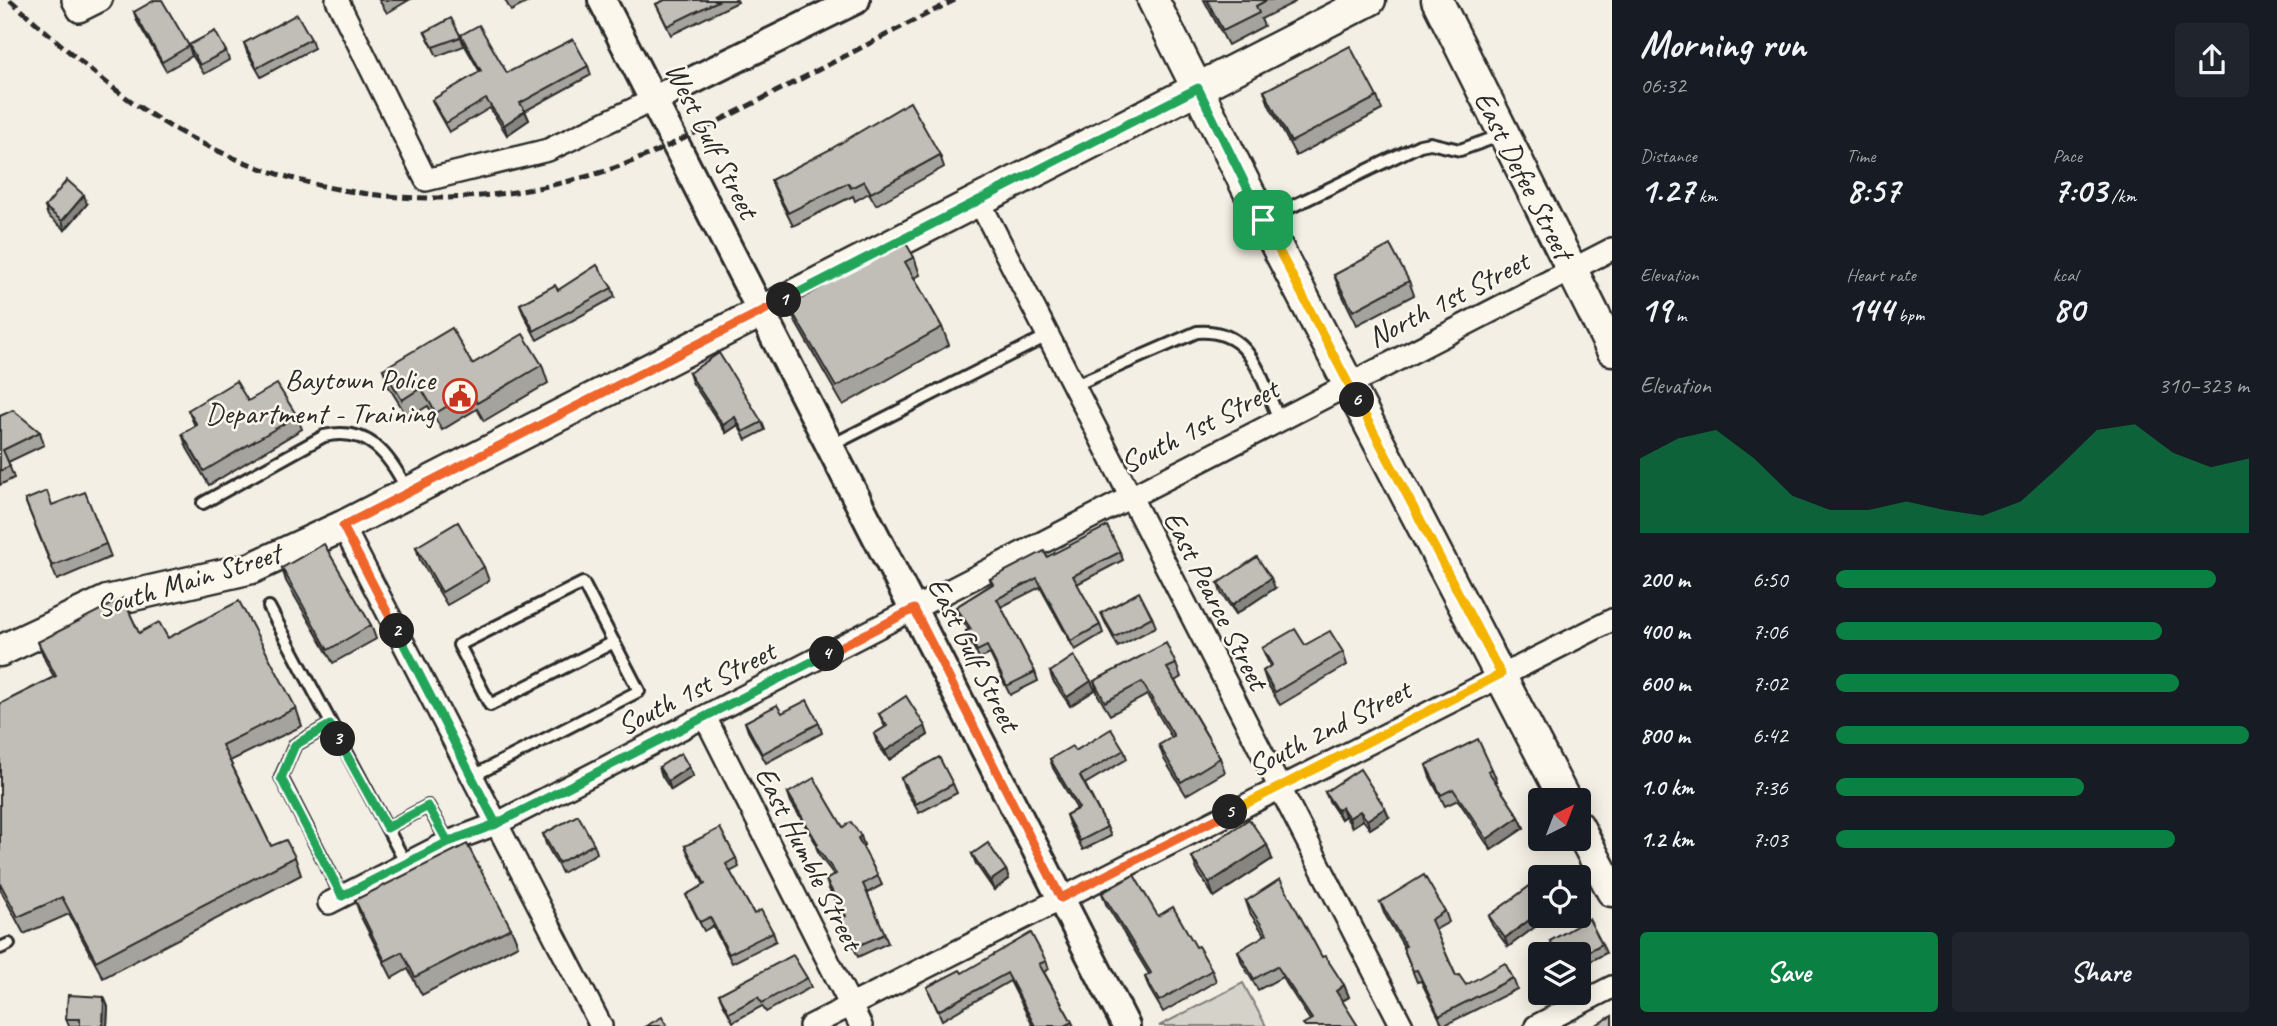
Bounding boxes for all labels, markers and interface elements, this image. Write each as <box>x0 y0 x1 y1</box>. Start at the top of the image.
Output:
text: Morning run <box>1640 21 1806 68</box>
button: share <box>2175 23 2249 97</box>
street label: West Gulf Street <box>656 55 769 227</box>
text: 06:32 <box>1640 71 1686 100</box>
street label: East Defee Street <box>1465 85 1584 269</box>
text: Distance <box>1640 144 1697 168</box>
text: Time <box>1846 144 1875 168</box>
text: Pace <box>2053 144 2082 168</box>
text: 1.27 <box>1640 168 1694 213</box>
text: 8:57 <box>1846 168 1900 213</box>
text: 7:03 <box>2053 168 2107 213</box>
text: km <box>1694 184 1717 208</box>
text: /km <box>2107 184 2136 208</box>
pin <box>1233 190 1293 250</box>
icon: arrive <box>1244 201 1282 239</box>
street label: North 1st Street <box>1361 241 1538 356</box>
text: Elevation <box>1640 263 1698 287</box>
text: Heart rate <box>1846 263 1916 287</box>
text: kcal <box>2053 263 2078 287</box>
pin: 1 <box>766 282 802 318</box>
text: 1 <box>779 287 788 311</box>
text: 19 <box>1640 287 1671 332</box>
text: 144 <box>1846 287 1894 332</box>
text: 80 <box>2053 287 2084 332</box>
text: m <box>1671 303 1686 327</box>
text: bpm <box>1894 303 1924 327</box>
place label: Baytown Police Department - Training <box>205 360 437 432</box>
street label: South 1st Street <box>1114 369 1287 482</box>
text: Elevation <box>1640 371 1711 400</box>
text: 310–323 m <box>2158 371 2249 400</box>
public building icon: Baytown Police Department - Training <box>441 377 479 415</box>
pin: 6 <box>1340 382 1374 418</box>
text: 6 <box>1352 387 1361 411</box>
street label: East Pearce Street <box>1155 504 1279 698</box>
street label: South Main Street <box>91 533 289 626</box>
text: 200 m <box>1640 565 1690 594</box>
text: 6:50 <box>1752 565 1788 594</box>
street label: East Gulf Street <box>919 571 1030 740</box>
pin: 2 <box>380 614 414 648</box>
text: 400 m <box>1640 617 1690 646</box>
text: 7:06 <box>1752 617 1788 646</box>
text: 2 <box>392 618 401 642</box>
street label: South 1st Street <box>611 631 784 744</box>
pin: 4 <box>810 636 844 672</box>
text: 4 <box>822 641 831 665</box>
street label: South 2nd Street <box>1241 669 1419 785</box>
text: 600 m <box>1640 669 1690 698</box>
text: 7:02 <box>1752 669 1788 698</box>
text: 800 m <box>1640 721 1690 750</box>
text: 6:42 <box>1752 721 1788 750</box>
pin: 3 <box>320 722 356 756</box>
text: 3 <box>333 726 342 750</box>
street label: East Humble Street <box>746 760 873 959</box>
text: 1.0 km <box>1640 773 1694 802</box>
text: 7:36 <box>1752 773 1788 802</box>
north arrow <box>1528 788 1591 850</box>
map controls <box>1528 788 1591 1005</box>
pin: 5 <box>1212 794 1248 830</box>
text: 5 <box>1225 799 1234 823</box>
text: 1.2 km <box>1640 825 1694 854</box>
text: 7:03 <box>1752 825 1788 854</box>
button: locate <box>1528 865 1591 928</box>
button: Save <box>1640 932 1938 1012</box>
button: Share <box>1952 932 2249 1012</box>
button: layers <box>1528 942 1591 1005</box>

